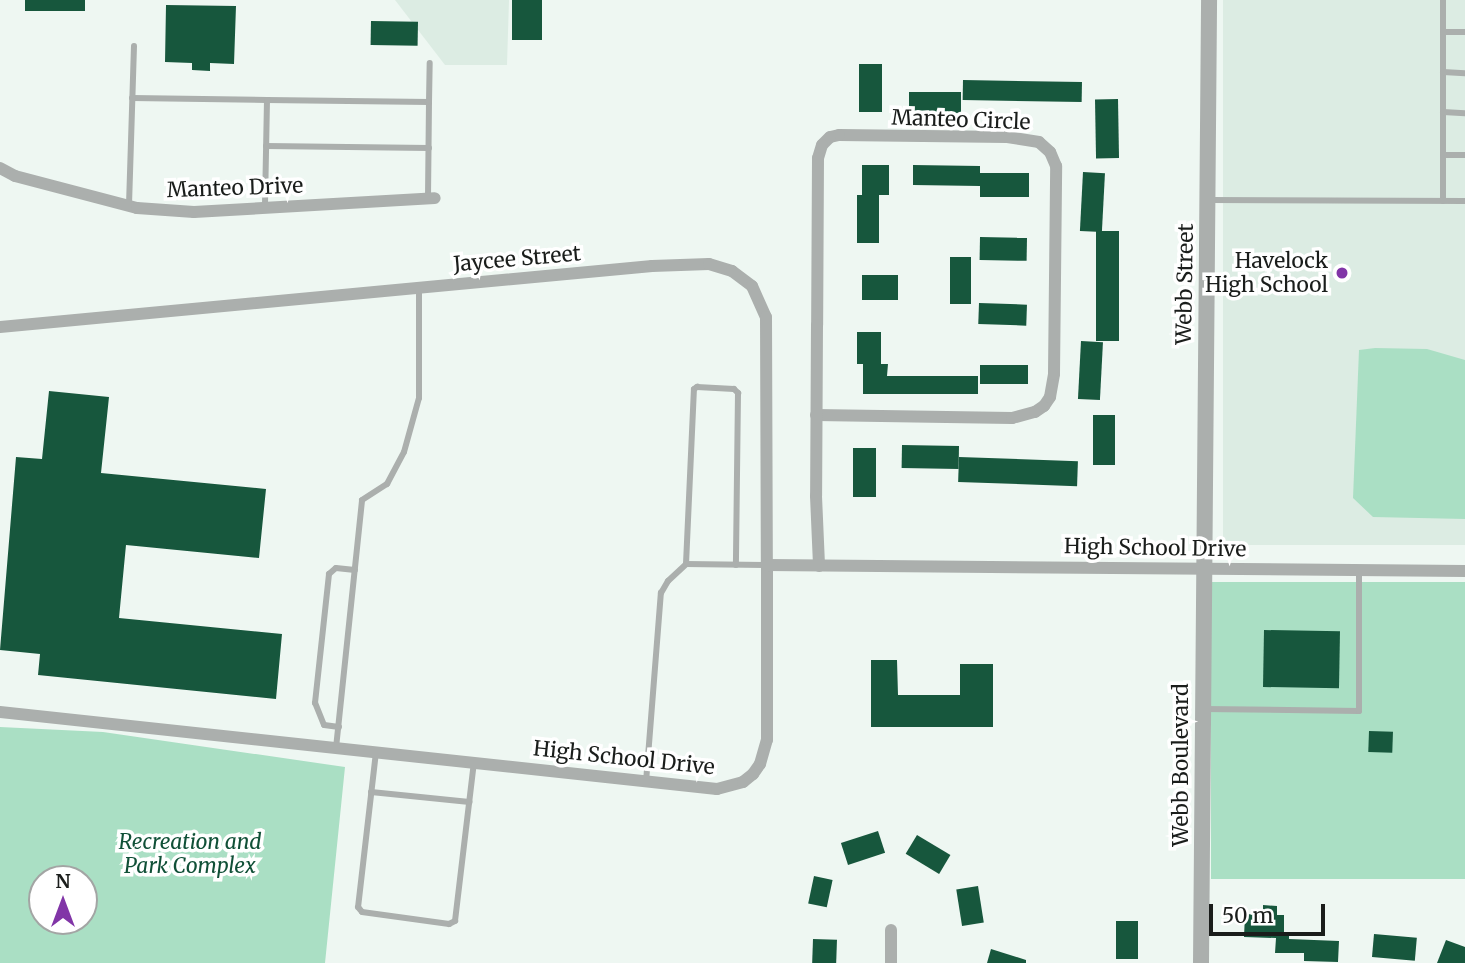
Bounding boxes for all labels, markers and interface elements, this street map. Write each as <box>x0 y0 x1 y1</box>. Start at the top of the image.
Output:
street label: Manteo Circle <box>891 105 1031 135</box>
street label: Manteo Drive <box>166 173 304 203</box>
street label: Webb Street <box>1171 223 1199 345</box>
street label: Jaycee Street <box>452 241 582 277</box>
place label: Havelock High School <box>1205 248 1328 298</box>
marker: Havelock High School <box>1334 265 1350 281</box>
street label: High School Drive <box>1064 534 1246 562</box>
street label: Webb Boulevard <box>1168 683 1194 847</box>
street label: High School Drive <box>532 736 716 780</box>
park label: Recreation and Park Complex <box>118 829 262 879</box>
north arrow <box>28 865 98 935</box>
text: N <box>55 869 71 893</box>
scale bar <box>1213 890 1328 934</box>
text: 50 m <box>1222 902 1273 929</box>

